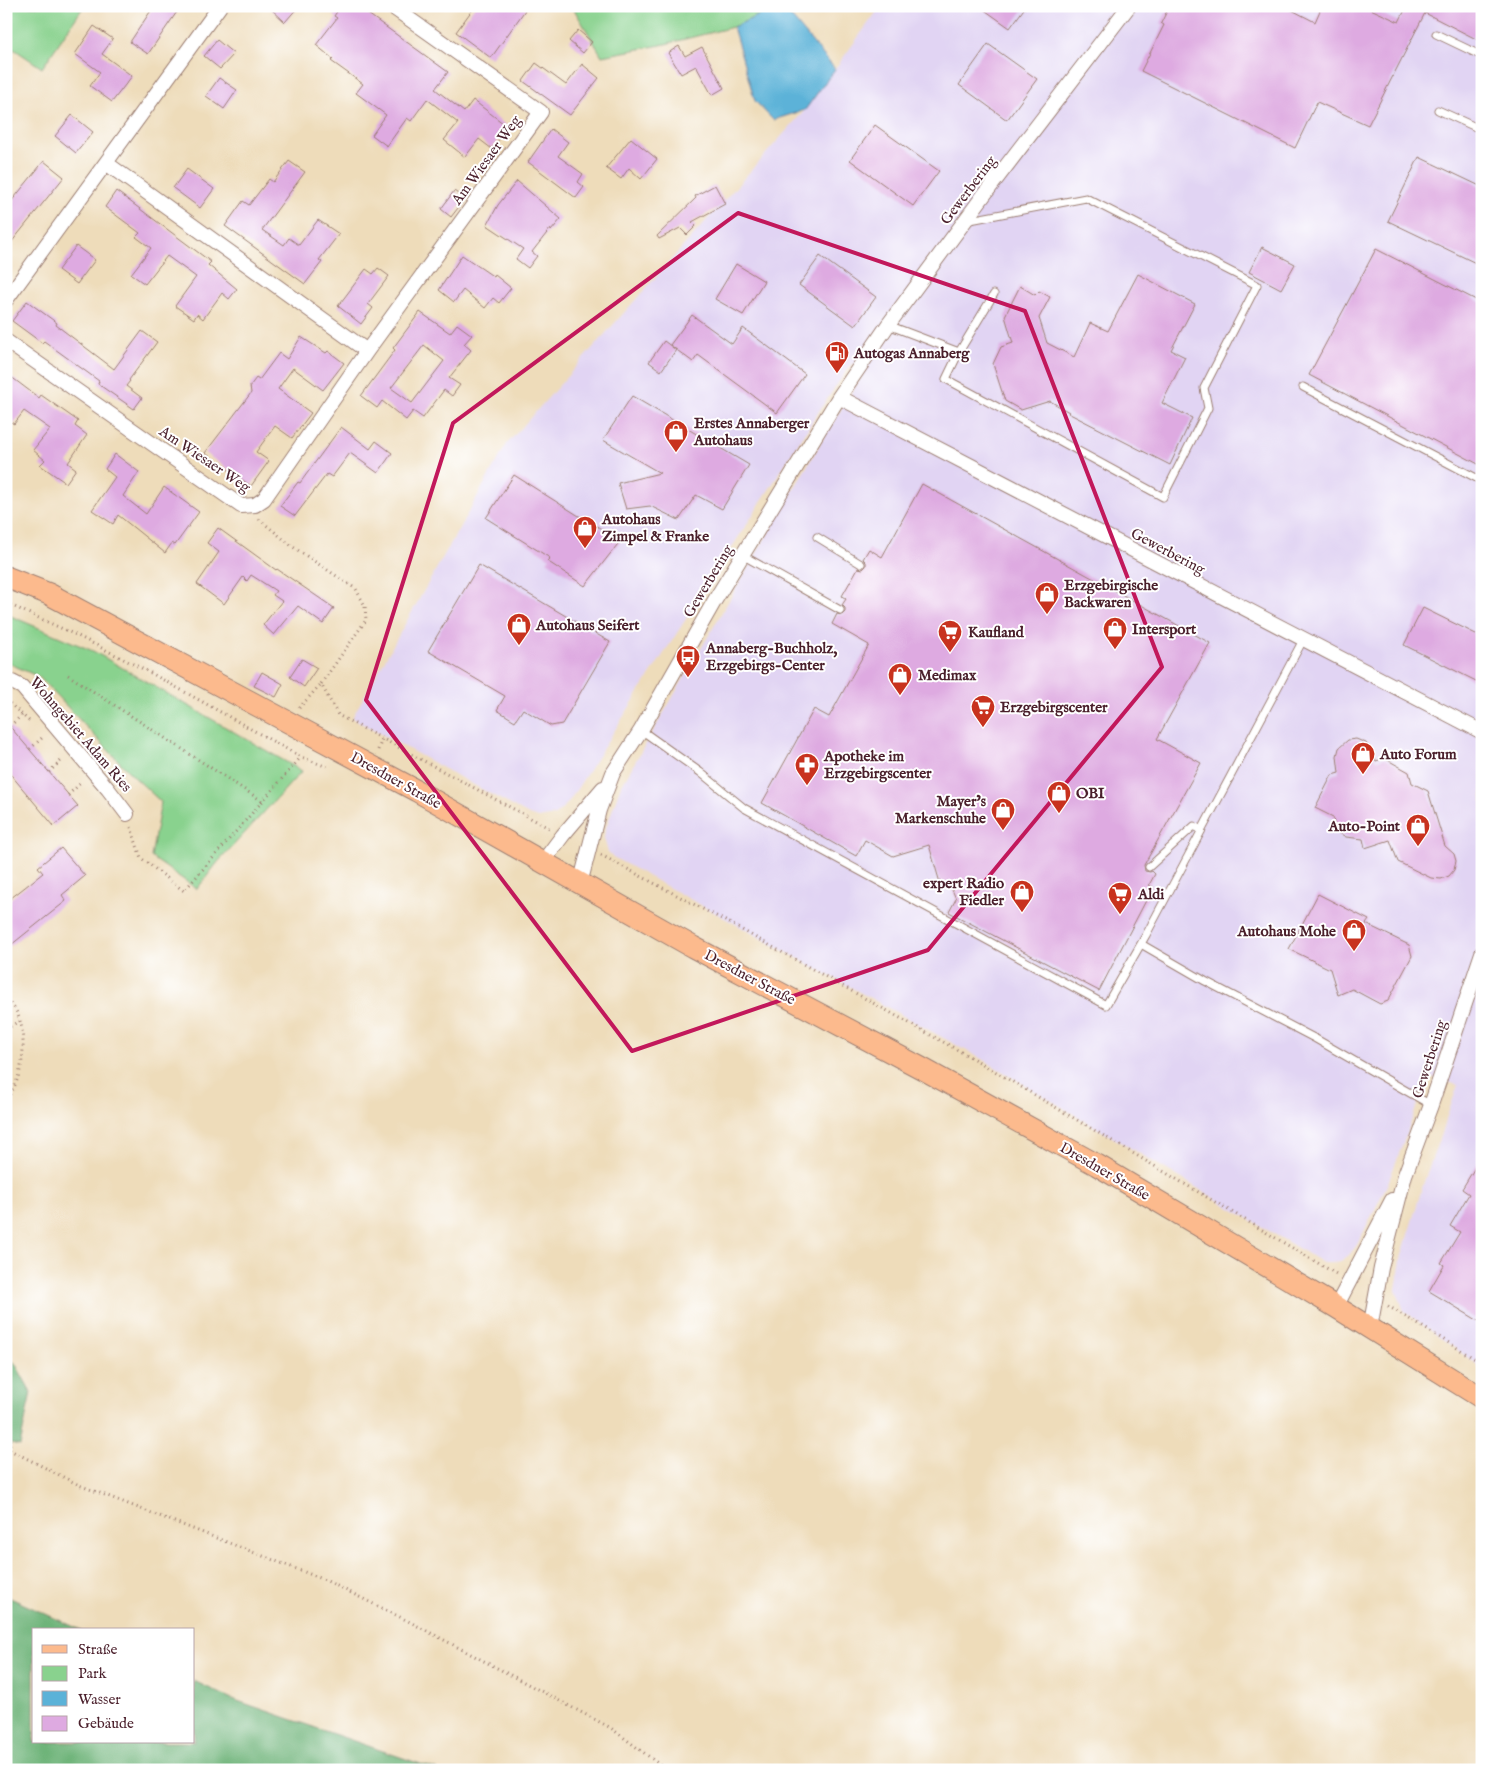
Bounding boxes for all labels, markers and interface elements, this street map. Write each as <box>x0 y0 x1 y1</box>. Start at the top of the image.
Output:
street label: Am Wiesaer Weg <box>447 111 526 210</box>
street label: Gewerbering <box>936 151 1001 229</box>
fuel station icon: Autogas Annaberg <box>824 340 850 374</box>
place label: Autogas Annaberg <box>853 344 970 363</box>
place label: Erstes Annaberger Autohaus <box>693 414 810 450</box>
shop icon: Erstes Annaberger Autohaus <box>663 419 689 453</box>
street label: Am Wiesaer Weg <box>155 421 255 497</box>
place label: Autohaus Zimpel & Franke <box>601 510 709 546</box>
shop icon: Autohaus Zimpel & Franke <box>572 515 598 549</box>
street label: Gewerbering <box>1127 524 1209 579</box>
street label: Gewerbering <box>679 541 738 621</box>
place label: Erzgebirgische Backwaren <box>1064 576 1158 612</box>
shop icon: Erzgebirgische Backwaren <box>1034 581 1060 615</box>
shop icon: Autohaus Seifert <box>506 612 532 646</box>
place label: Autohaus Seifert <box>535 616 640 635</box>
shop icon: Intersport <box>1102 616 1128 650</box>
supermarket icon: Kaufland <box>937 619 963 653</box>
place label: Intersport <box>1132 620 1197 639</box>
place label: Kaufland <box>968 623 1025 642</box>
place label: Annaberg-Buchholz, Erzgebirgs-Center <box>705 639 837 675</box>
bus stop icon: Annaberg-Buchholz, Erzgebirgs-Center <box>675 644 701 678</box>
shop icon: Medimax <box>887 662 913 696</box>
place label: Medimax <box>918 666 977 685</box>
street label: Wohngebiet Adam Ries <box>25 673 136 796</box>
supermarket icon: Erzgebirgscenter <box>970 694 996 728</box>
place label: Erzgebirgscenter <box>1000 698 1108 717</box>
shop icon: Auto Forum <box>1350 741 1376 775</box>
place label: Auto Forum <box>1379 745 1457 764</box>
place label: Apotheke im Erzgebirgscenter <box>823 747 932 783</box>
street label: Dresdner Straße <box>347 748 445 813</box>
pharmacy icon: Apotheke im Erzgebirgscenter <box>794 752 820 786</box>
shop icon: OBI <box>1046 780 1072 814</box>
place label: OBI <box>1076 784 1105 803</box>
place label: Mayer’s Markenschuhe <box>895 792 987 828</box>
shop icon: Mayer’s Markenschuhe <box>990 797 1016 831</box>
shop icon: Auto-Point <box>1405 813 1431 847</box>
place label: Auto-Point <box>1327 817 1401 836</box>
place label: expert Radio Fiedler <box>923 874 1004 910</box>
shop icon: expert Radio Fiedler <box>1009 879 1035 913</box>
supermarket icon: Aldi <box>1107 881 1133 915</box>
place label: Aldi <box>1137 885 1164 904</box>
shop icon: Autohaus Mohe <box>1341 918 1367 952</box>
place label: Autohaus Mohe <box>1236 922 1336 941</box>
street label: Dresdner Straße <box>701 945 799 1010</box>
street label: Gewerbering <box>1408 1017 1451 1101</box>
street label: Dresdner Straße <box>1056 1138 1153 1205</box>
legend <box>32 1628 195 1744</box>
text: Straße <box>78 1640 118 1659</box>
text: Park <box>78 1664 108 1683</box>
text: Wasser <box>78 1690 121 1709</box>
text: Gebäude <box>78 1714 134 1733</box>

